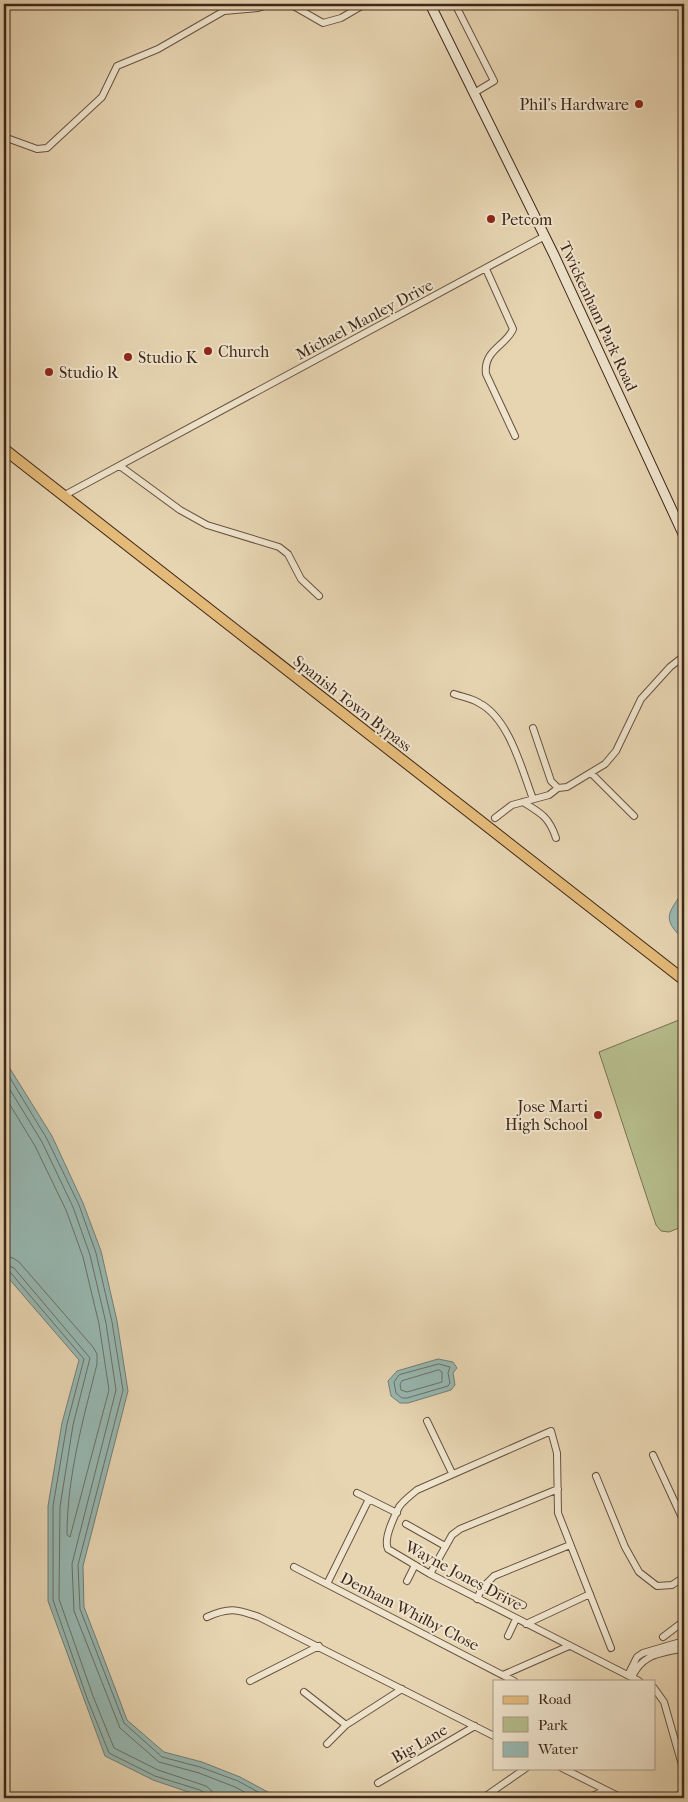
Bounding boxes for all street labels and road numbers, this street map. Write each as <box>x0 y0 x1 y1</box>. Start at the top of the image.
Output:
street label: Twickenham Park Road <box>555 238 642 394</box>
street label: Michael Manley Drive <box>292 275 436 364</box>
street label: Spanish Town Bypass <box>290 651 416 756</box>
street label: Wayne Jones Drive <box>401 1536 526 1614</box>
street label: Denham Whilby Close <box>337 1568 482 1655</box>
street label: Big Lane <box>388 1720 451 1767</box>

